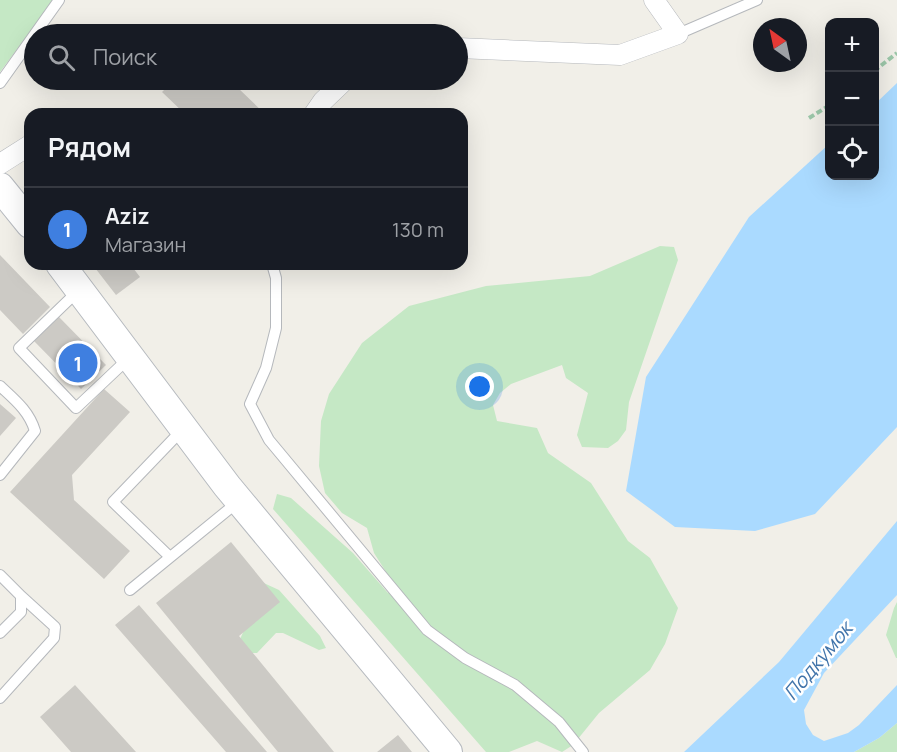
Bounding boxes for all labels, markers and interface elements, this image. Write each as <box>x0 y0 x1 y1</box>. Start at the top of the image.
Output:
north arrow <box>753 18 807 72</box>
map controls <box>825 18 879 180</box>
button: + <box>825 18 879 72</box>
search box <box>24 24 468 90</box>
icon: search <box>45 41 78 74</box>
text: Поиск <box>93 42 157 72</box>
button: − <box>825 72 879 126</box>
button: locate <box>825 126 879 180</box>
text: Рядом <box>48 129 131 165</box>
text: Aziz <box>105 201 149 231</box>
text: 1 <box>63 216 72 243</box>
text: 130 m <box>392 216 444 243</box>
text: Магазин <box>105 231 186 258</box>
pin: 1 <box>58 340 98 386</box>
your location <box>465 372 494 401</box>
water label: Подкумок <box>777 614 860 705</box>

